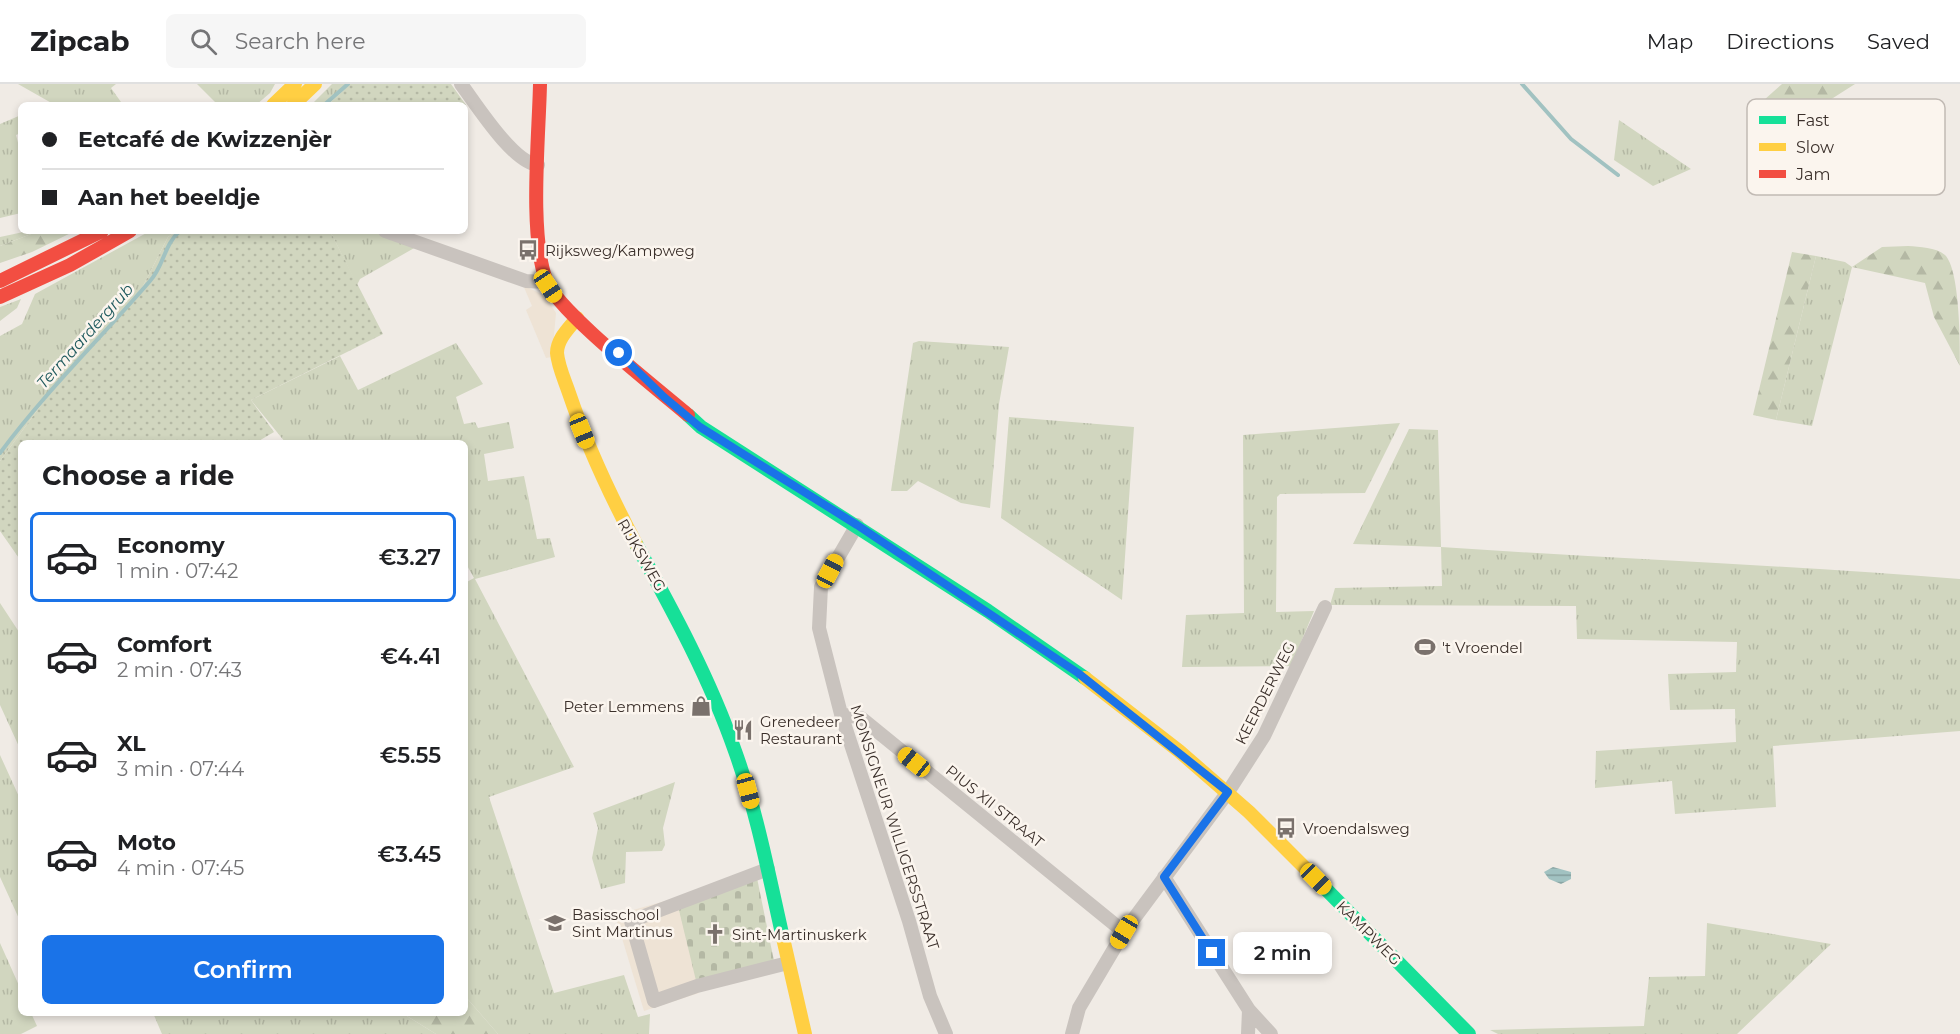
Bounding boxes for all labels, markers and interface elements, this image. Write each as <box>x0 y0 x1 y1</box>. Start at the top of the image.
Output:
search box <box>166 14 586 68</box>
text: Zipcab <box>30 24 130 58</box>
icon: search <box>187 25 220 58</box>
text: Search here <box>235 28 366 55</box>
text: Map <box>1647 29 1693 54</box>
text: Directions <box>1726 29 1834 54</box>
text: Saved <box>1867 29 1930 54</box>
legend <box>1747 99 1945 195</box>
text: Fast <box>1796 111 1830 130</box>
text: Eetcafé de Kwizzenjèr <box>78 126 332 153</box>
text: Slow <box>1796 138 1834 157</box>
text: Jam <box>1795 165 1830 184</box>
text: Aan het beeldje <box>78 184 260 211</box>
bus stop icon: Rijksweg/Kampweg <box>516 238 540 262</box>
place label: Rijksweg/Kampweg <box>545 241 695 260</box>
car <box>530 266 566 306</box>
water label: Termaardergrub <box>33 279 137 392</box>
route start <box>605 339 632 366</box>
car <box>567 411 597 451</box>
text: Choose a ride <box>42 459 234 492</box>
street label: RIJKSWEG <box>614 515 670 595</box>
icon: car <box>45 530 99 584</box>
text: Economy <box>117 532 225 559</box>
text: €3.27 <box>379 544 441 571</box>
car <box>814 551 846 591</box>
text: 1 min · 07:42 <box>117 559 238 583</box>
icon: car <box>45 629 99 683</box>
text: Comfort <box>117 631 212 658</box>
sports icon: 't Vroendel <box>1413 635 1437 659</box>
street label: KEERDERWEG <box>1231 638 1299 748</box>
place label: 't Vroendel <box>1442 638 1523 657</box>
text: €4.41 <box>380 643 441 670</box>
text: 2 min · 07:43 <box>117 658 242 682</box>
shop icon: Peter Lemmens <box>689 694 713 718</box>
place label: Peter Lemmens <box>563 697 684 716</box>
street label: MONSIGNEUR WILLIGERSSTRAAT <box>846 702 944 952</box>
place label: Grenedeer Restaurant <box>760 712 842 748</box>
restaurant icon: Grenedeer Restaurant <box>731 718 755 742</box>
icon: car <box>45 728 99 782</box>
text: XL <box>117 730 146 757</box>
text: €5.55 <box>380 742 441 769</box>
car <box>894 744 934 780</box>
text: 3 min · 07:44 <box>117 757 244 781</box>
street label: PIUS XII STRAAT <box>942 761 1048 852</box>
car <box>735 771 761 811</box>
bus stop icon: Vroendalsweg <box>1274 816 1298 840</box>
place label: Vroendalsweg <box>1303 819 1410 838</box>
icon: car <box>45 827 99 881</box>
text: Moto <box>117 829 176 856</box>
text: €3.45 <box>377 841 441 868</box>
text: 4 min · 07:45 <box>117 856 244 880</box>
car <box>1297 860 1335 898</box>
street label: KAMPWEG <box>1333 897 1405 969</box>
place label: Basisschool Sint Martinus <box>572 905 673 941</box>
school or university icon: Basisschool Sint Martinus <box>543 911 567 935</box>
car <box>1107 912 1141 952</box>
church icon: Sint-Martinuskerk <box>703 922 727 946</box>
place label: Sint-Martinuskerk <box>732 925 867 944</box>
callout: 2 min <box>1233 932 1332 974</box>
button: Confirm <box>42 935 444 1004</box>
route end <box>1198 939 1225 966</box>
text: 2 min <box>1254 941 1311 965</box>

